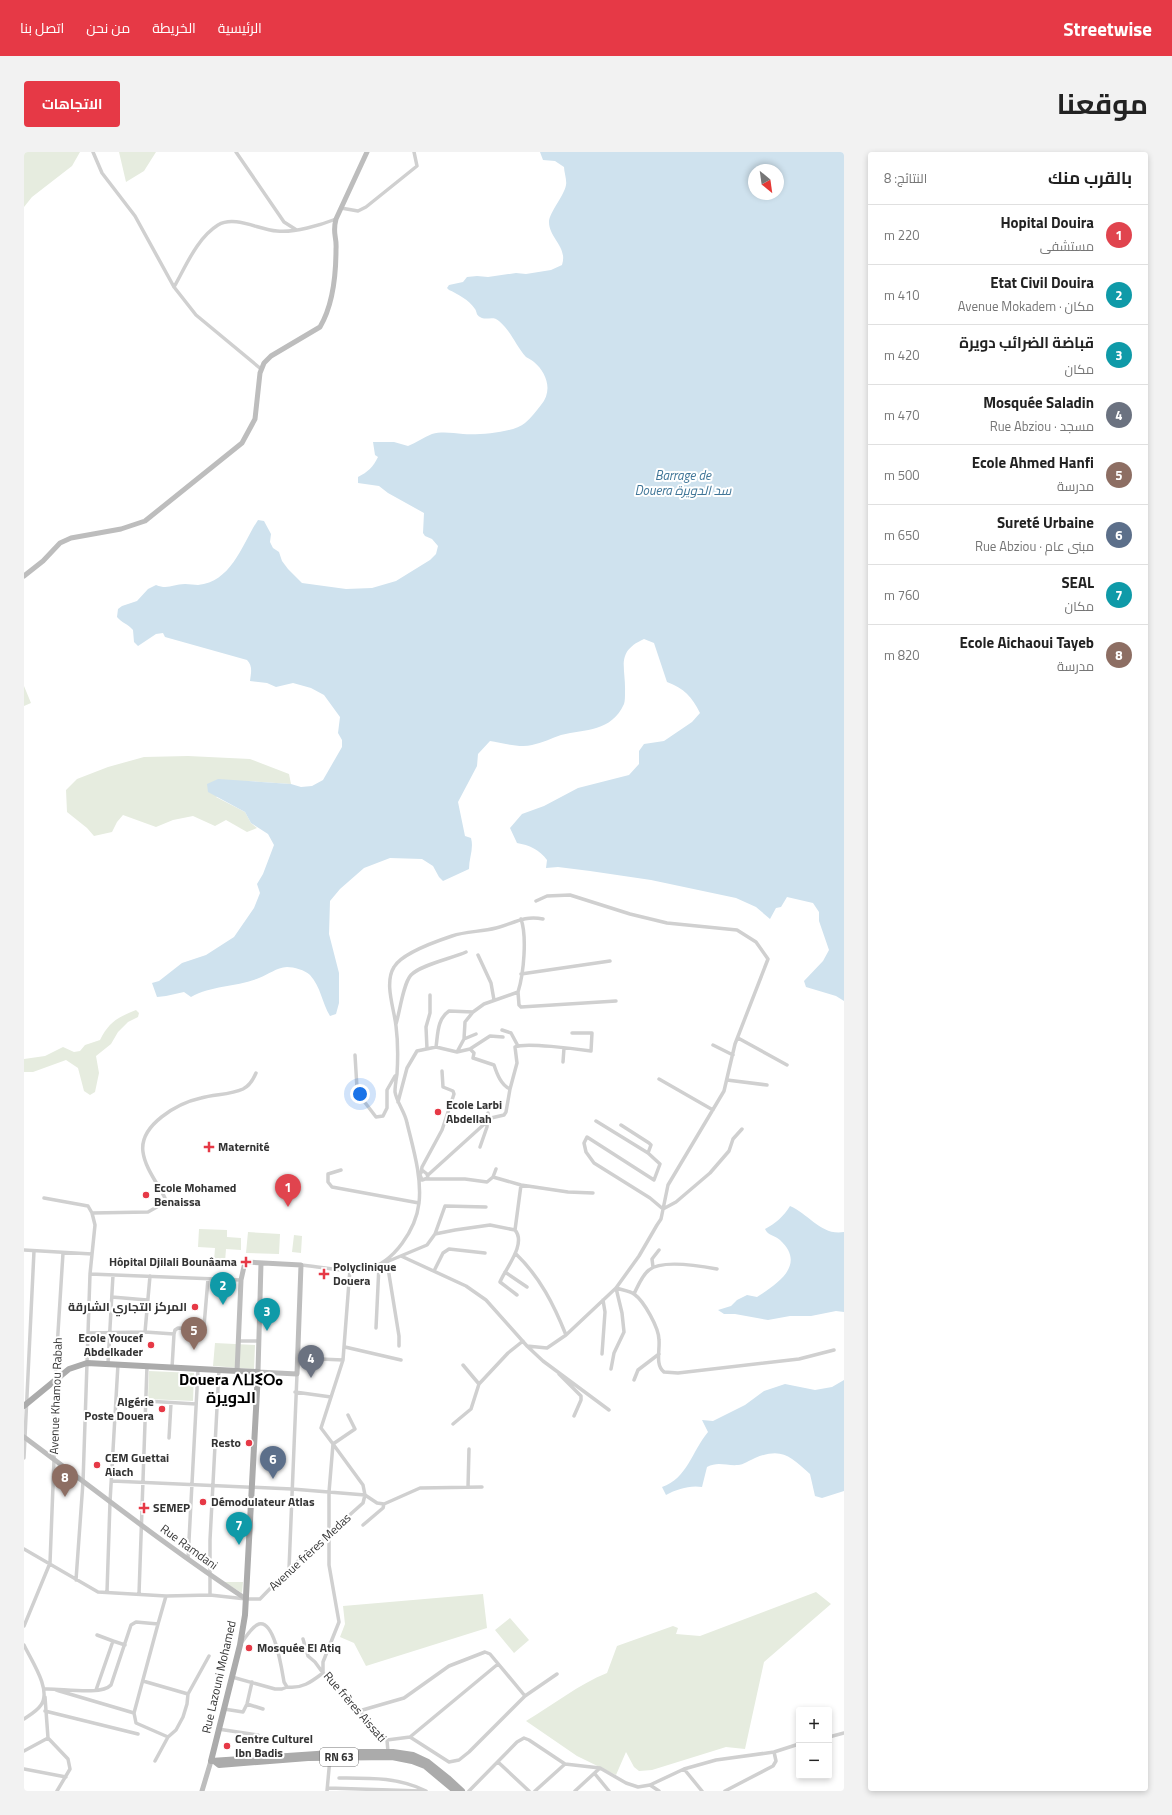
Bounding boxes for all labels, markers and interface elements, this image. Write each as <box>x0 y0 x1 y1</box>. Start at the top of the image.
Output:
text: Streetwise <box>1063 14 1152 43</box>
text: اتصل بنا <box>20 17 64 38</box>
text: من نحن <box>86 17 130 38</box>
text: الخريطة <box>152 17 196 38</box>
text: الرئيسية <box>218 17 262 38</box>
button: الاتجاهات <box>24 81 120 127</box>
text: موقعنا <box>1057 82 1148 125</box>
north arrow <box>748 164 784 200</box>
text: بالقرب منك <box>1048 165 1132 191</box>
text: النتائج: 8 <box>884 168 927 188</box>
text: Hopital Douira <box>1000 211 1094 234</box>
text: 220 m <box>884 225 920 245</box>
text: 1 <box>1115 225 1123 245</box>
text: مستشفى <box>1040 236 1094 256</box>
text: Etat Civil Douira <box>990 271 1094 294</box>
text: 410 m <box>884 285 920 305</box>
text: 2 <box>1115 285 1123 305</box>
text: مكان · Avenue Mokadem <box>958 296 1094 316</box>
text: قباضة الضرائب دويرة <box>959 331 1094 354</box>
text: 420 m <box>884 345 920 365</box>
text: 3 <box>1115 345 1123 365</box>
text: مكان <box>1065 359 1094 379</box>
text: Mosquée Saladin <box>983 391 1094 414</box>
text: 470 m <box>884 405 920 425</box>
text: 4 <box>1115 405 1123 425</box>
text: مسجد · Rue Abziou <box>990 416 1094 436</box>
text: Ecole Ahmed Hanfi <box>972 451 1094 474</box>
water label: Barrage de Douera سد الدويرة <box>635 465 732 500</box>
text: 500 m <box>884 465 920 485</box>
text: 5 <box>1115 465 1123 485</box>
text: مدرسة <box>1057 476 1094 496</box>
text: Sureté Urbaine <box>997 511 1094 534</box>
text: 650 m <box>884 525 920 545</box>
text: 6 <box>1115 525 1123 545</box>
text: مبنى عام · Rue Abziou <box>975 536 1094 556</box>
text: SEAL <box>1061 571 1094 594</box>
text: 760 m <box>884 585 920 605</box>
text: 7 <box>1115 585 1123 605</box>
text: مكان <box>1065 596 1094 616</box>
text: Ecole Aichaoui Tayeb <box>960 631 1094 654</box>
text: 820 m <box>884 645 920 665</box>
text: 8 <box>1115 645 1123 665</box>
text: مدرسة <box>1057 656 1094 676</box>
your location <box>350 1084 370 1104</box>
place label: Ecole Larbi Abdellah <box>446 1095 502 1128</box>
marker: Ecole Larbi Abdellah <box>433 1107 443 1117</box>
place label: Maternité <box>218 1137 270 1156</box>
marker: Maternité <box>203 1141 215 1153</box>
pin: 1 <box>275 1174 301 1207</box>
place label: Ecole Mohamed Benaissa <box>154 1178 236 1211</box>
marker: Ecole Mohamed Benaissa <box>141 1190 151 1200</box>
place label: Hôpital Djilali Bounâama <box>109 1252 237 1271</box>
marker: Hôpital Djilali Bounâama <box>240 1256 252 1268</box>
place label: Polyclinique Douera <box>333 1257 396 1290</box>
marker: Polyclinique Douera <box>318 1268 330 1280</box>
pin: 2 <box>210 1272 236 1305</box>
place label: المركز التجاري الشارقة <box>68 1297 187 1317</box>
pin: 3 <box>254 1298 280 1331</box>
marker: المركز التجاري الشارقة <box>190 1302 200 1312</box>
pin: 5 <box>181 1317 207 1350</box>
place label: Ecole Youcef Abdelkader <box>78 1328 144 1361</box>
street label: Avenue Khamou Rabah <box>44 1337 67 1455</box>
marker: Ecole Youcef Abdelkader <box>146 1340 156 1350</box>
pin: 4 <box>298 1345 324 1378</box>
district label: Douera ⴷⵡⵉⵔⴰ الدويرة <box>179 1367 283 1409</box>
place label: Algérie Poste Douera <box>84 1392 154 1425</box>
marker: Algérie Poste Douera <box>157 1404 167 1414</box>
place label: Resto <box>211 1433 241 1452</box>
marker: Resto <box>244 1438 254 1448</box>
pin: 6 <box>260 1446 286 1479</box>
place label: CEM Guettai Aiach <box>105 1448 169 1481</box>
marker: CEM Guettai Aiach <box>92 1460 102 1470</box>
pin: 8 <box>52 1464 78 1497</box>
place label: Démodulateur Atlas <box>211 1492 315 1511</box>
marker: Démodulateur Atlas <box>198 1497 208 1507</box>
place label: SEMEP <box>153 1498 190 1517</box>
marker: SEMEP <box>138 1502 150 1514</box>
street label: Avenue frères Medas <box>264 1508 355 1595</box>
pin: 7 <box>226 1512 252 1545</box>
street label: Rue Ramdani <box>156 1519 222 1574</box>
street label: Rue Lazouni Mohamed <box>196 1619 241 1735</box>
place label: Mosquée El Atiq <box>257 1638 341 1657</box>
marker: Mosquée El Atiq <box>244 1643 254 1653</box>
street label: Rue frères Aissati <box>319 1667 392 1746</box>
map controls <box>796 1707 832 1779</box>
button: + <box>796 1707 832 1743</box>
place label: Centre Culturel Ibn Badis <box>235 1729 313 1762</box>
marker: Centre Culturel Ibn Badis <box>222 1741 232 1751</box>
button: − <box>796 1743 832 1779</box>
road number: RN 63 <box>320 1748 358 1766</box>

